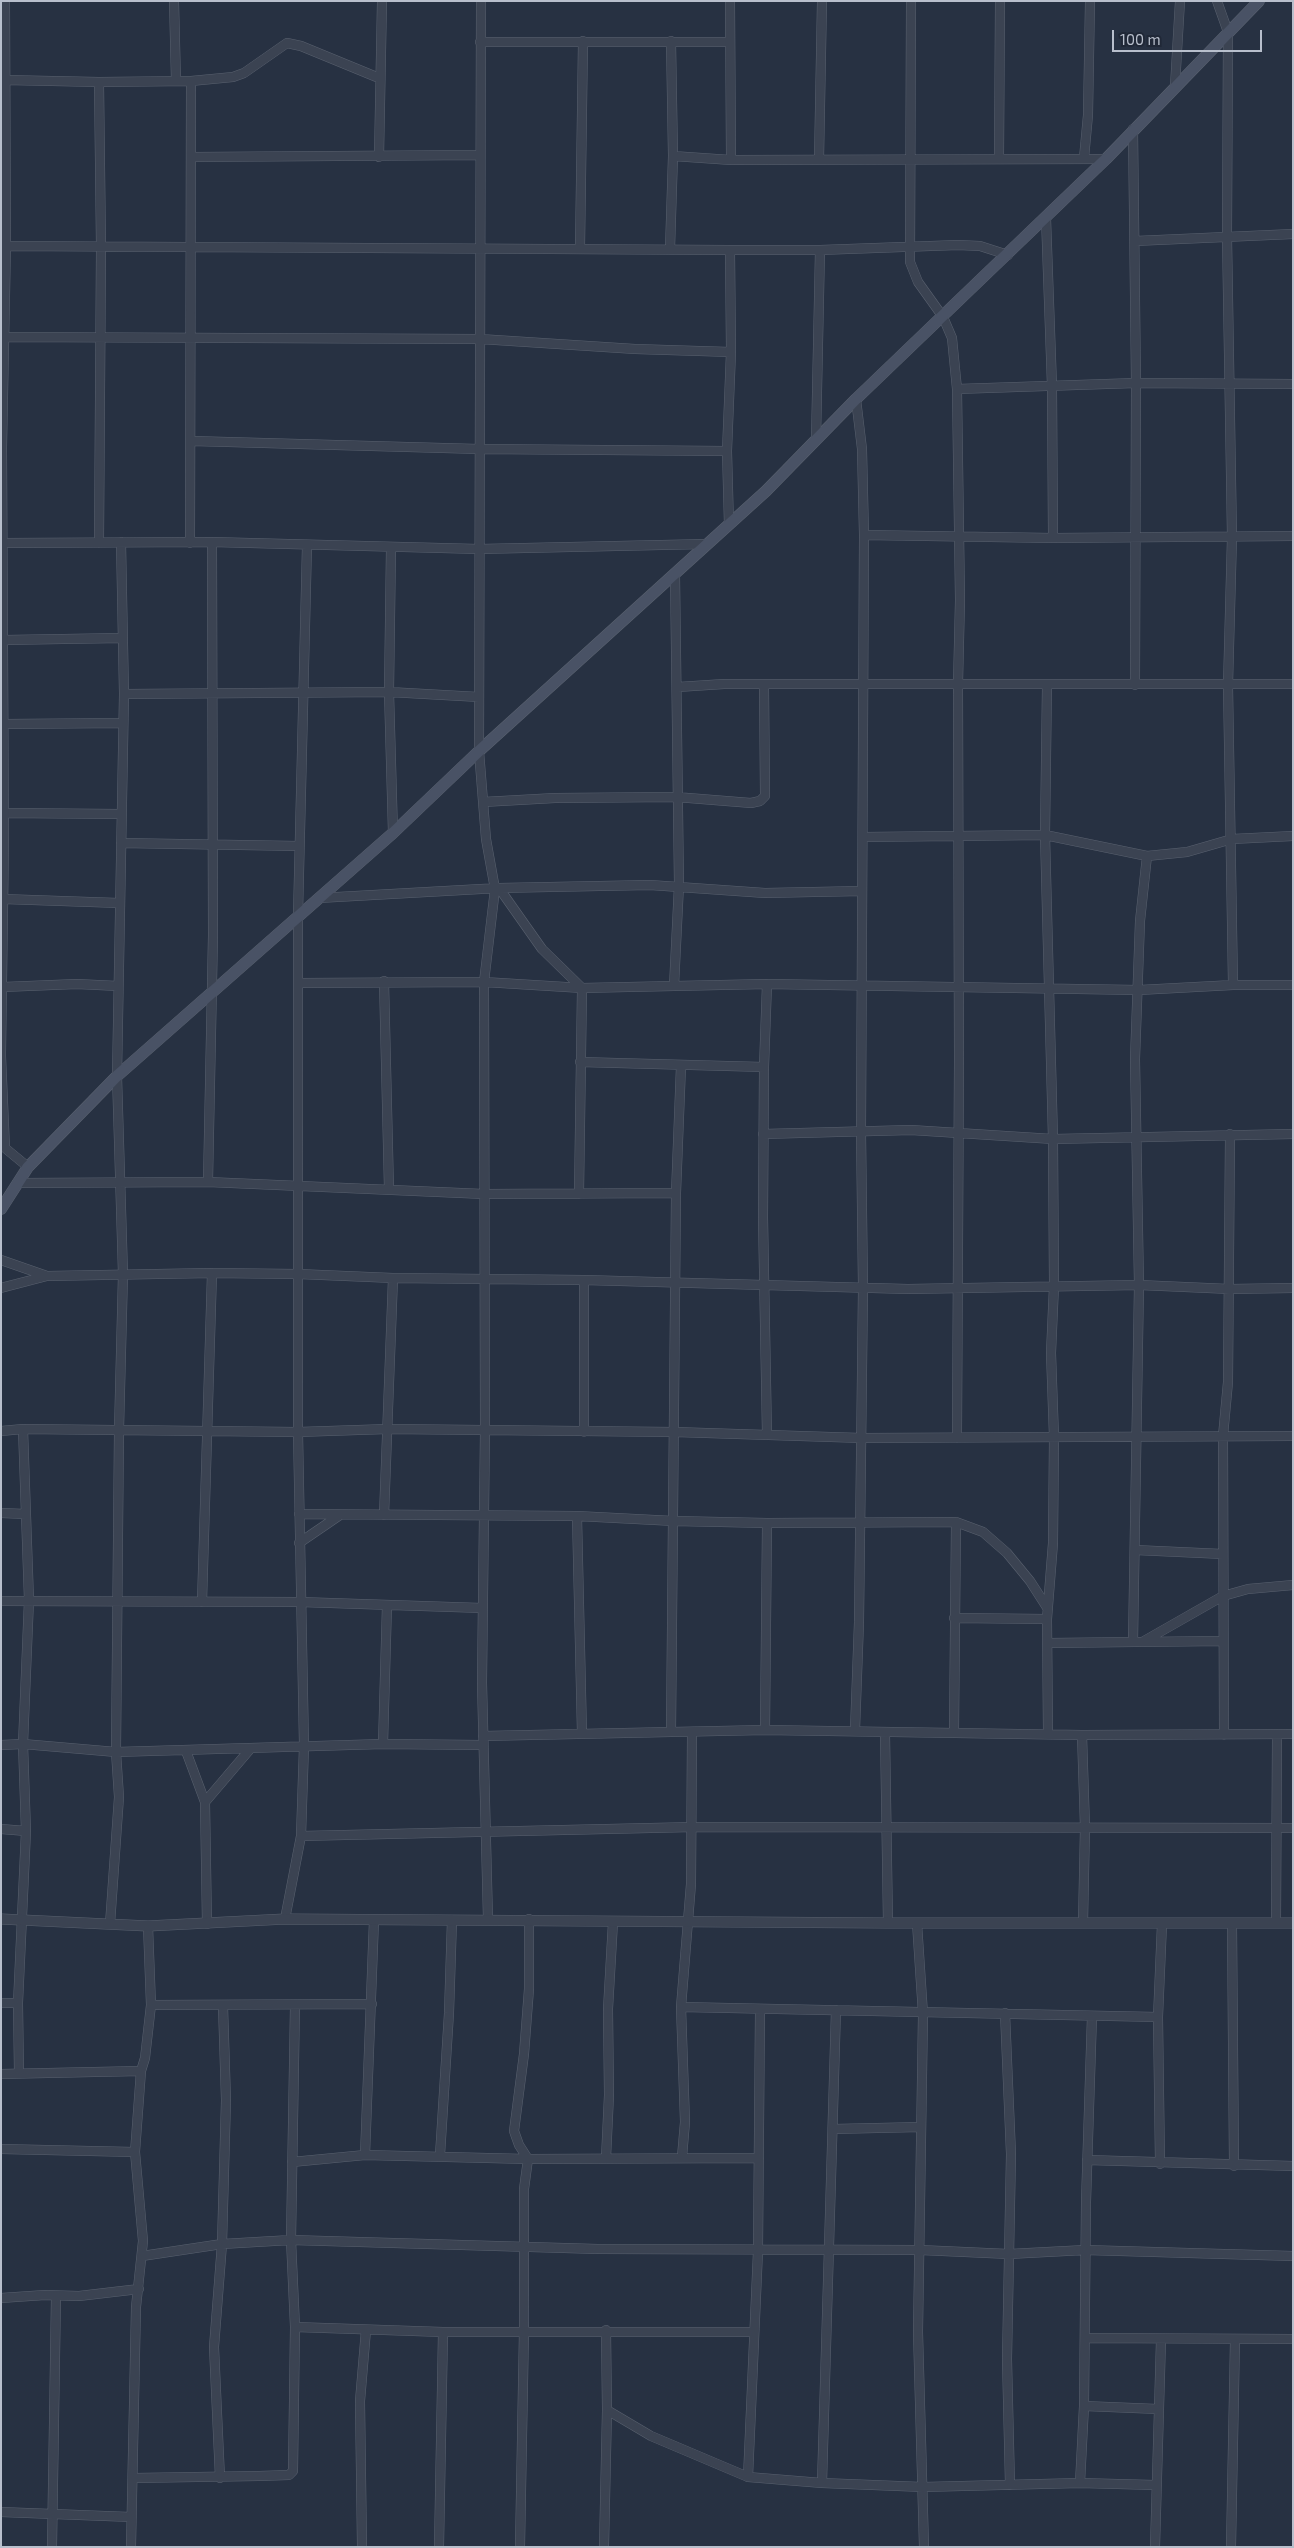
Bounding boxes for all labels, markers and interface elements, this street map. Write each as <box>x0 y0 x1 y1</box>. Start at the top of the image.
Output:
scale bar <box>1114 20 1264 52</box>
text: 100 m <box>1120 30 1161 48</box>

